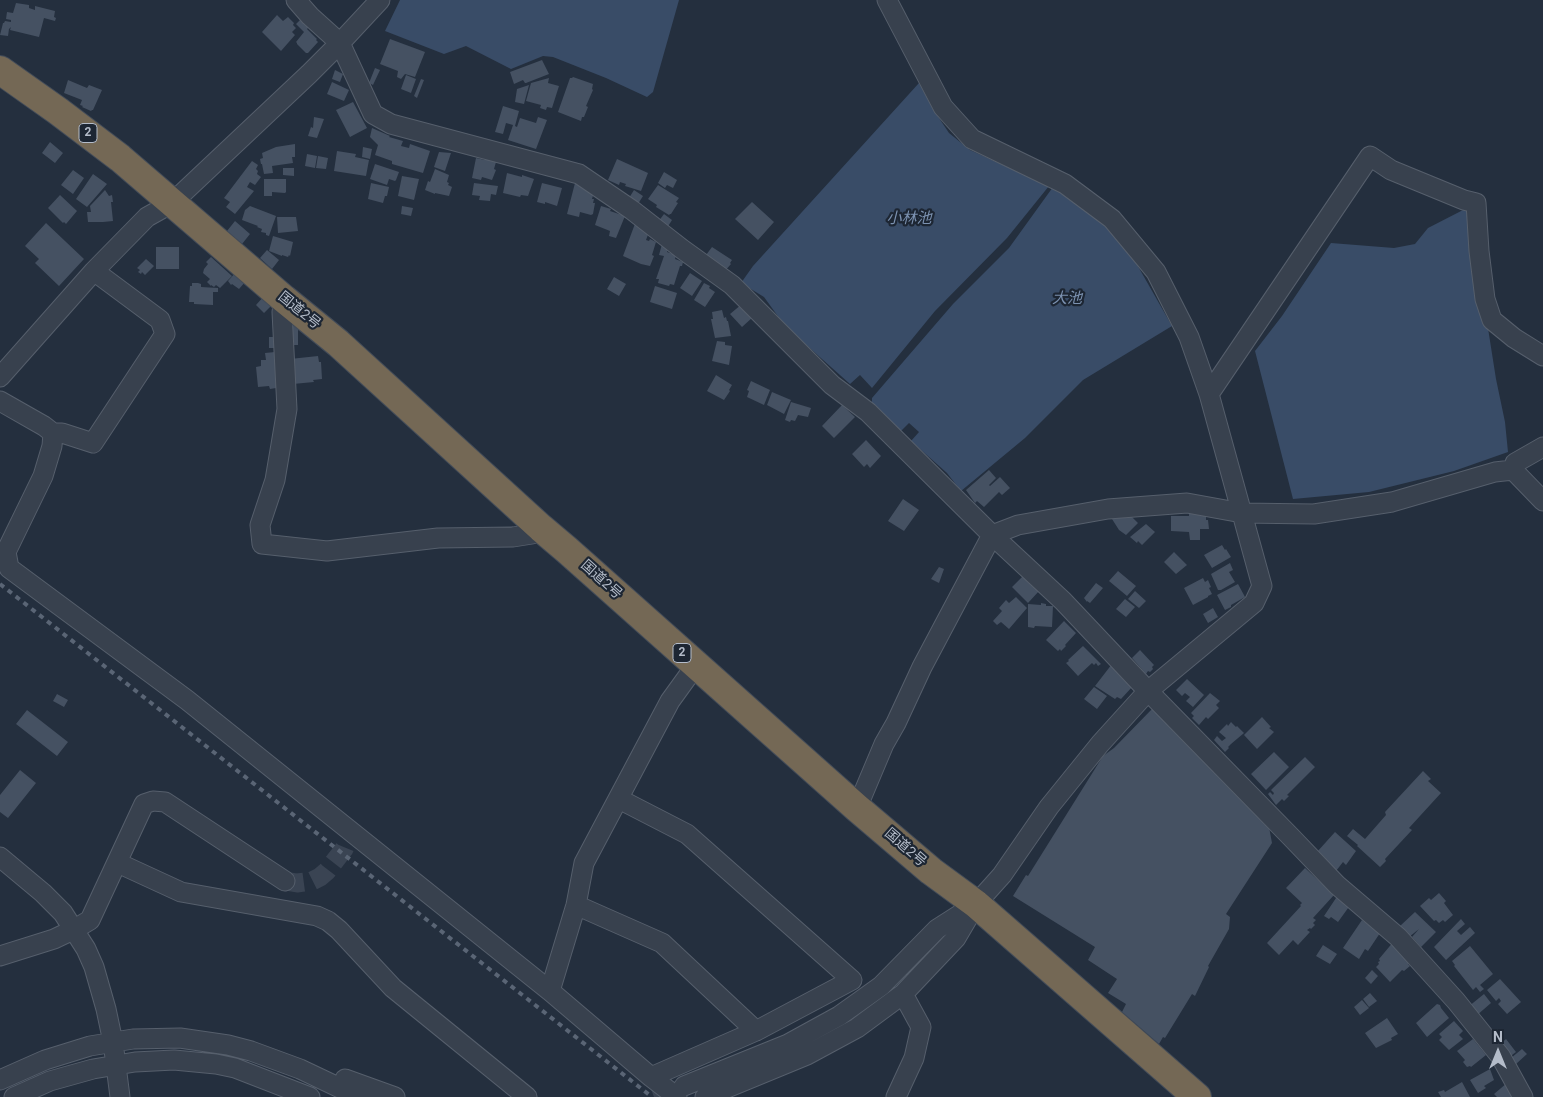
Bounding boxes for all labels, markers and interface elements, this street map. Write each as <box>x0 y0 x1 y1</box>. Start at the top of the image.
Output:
road number: 2 <box>79 124 97 142</box>
water label: 小林池 <box>887 210 931 228</box>
street label: 国道2号 <box>274 289 324 333</box>
water label: 大池 <box>1052 290 1082 308</box>
street label: 国道2号 <box>577 557 625 603</box>
road number: 2 <box>673 644 691 662</box>
street label: 国道2号 <box>881 825 929 871</box>
north arrow <box>1473 1027 1523 1077</box>
text: N <box>1493 1029 1503 1045</box>

